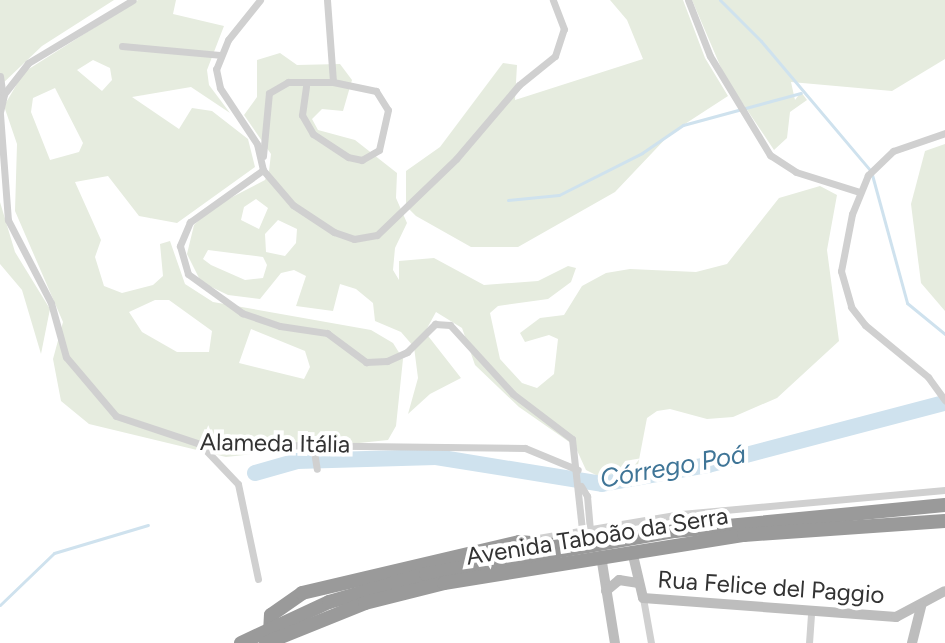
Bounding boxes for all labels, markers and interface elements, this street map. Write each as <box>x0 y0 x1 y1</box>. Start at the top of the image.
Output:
street label: Alameda Itália <box>200 427 350 459</box>
water label: Córrego Poá <box>598 439 748 495</box>
street label: Avenida Taboão da Serra <box>464 501 730 571</box>
street label: Rua Felice del Paggio <box>657 565 885 609</box>

